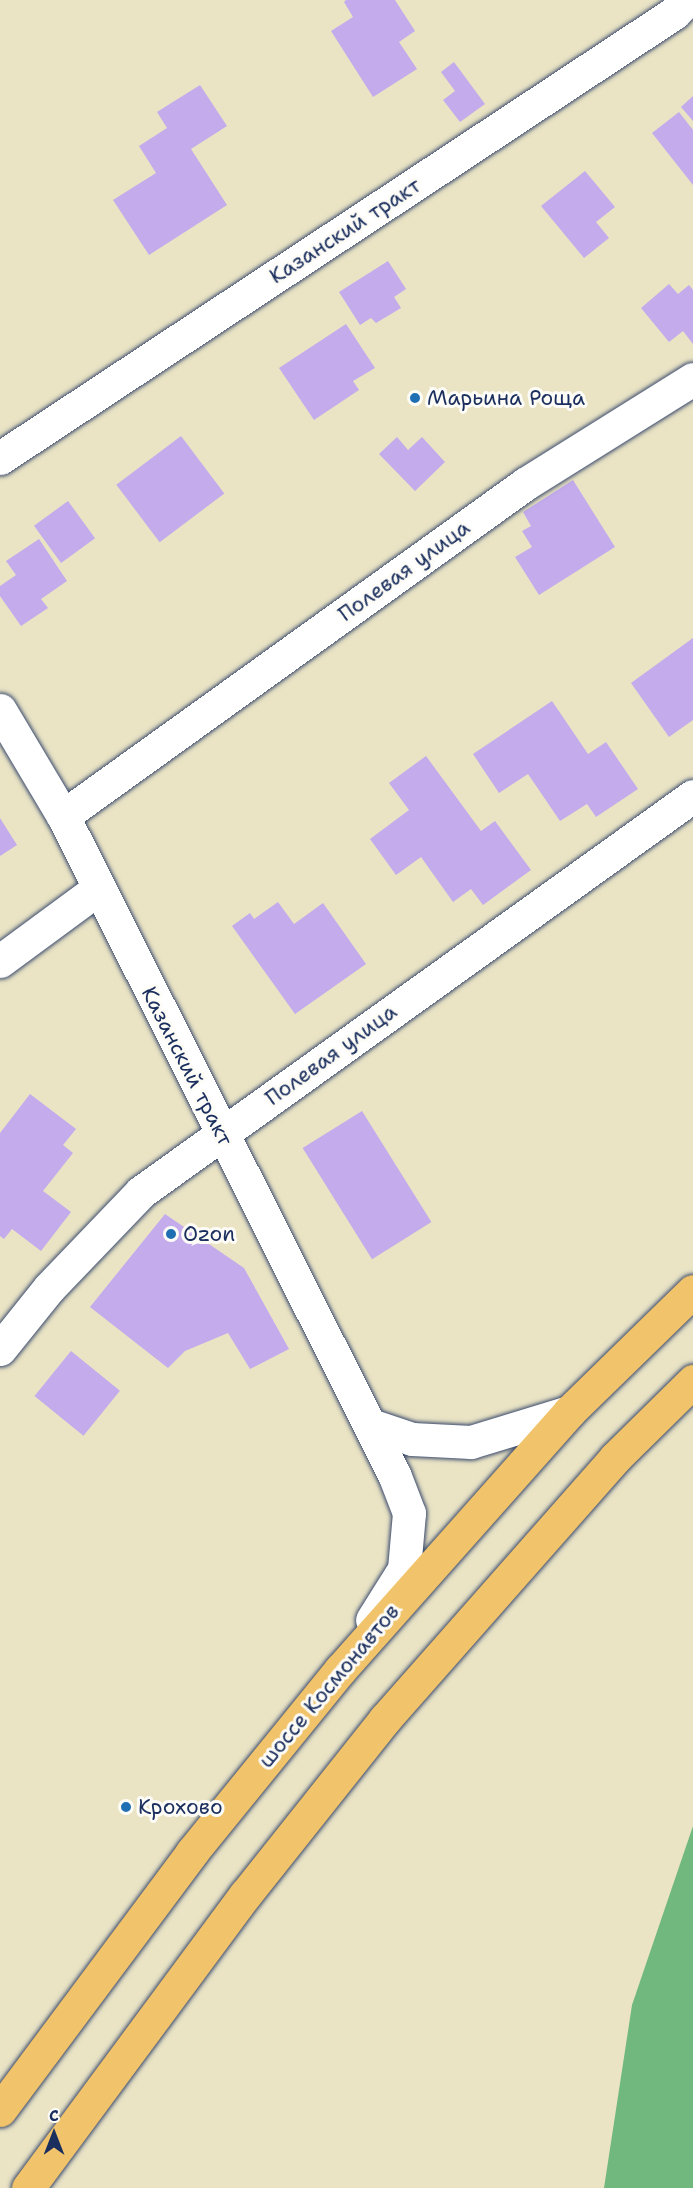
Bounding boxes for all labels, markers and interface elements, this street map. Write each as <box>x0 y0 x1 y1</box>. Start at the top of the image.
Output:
street label: Казанский тракт <box>265 173 425 289</box>
place label: Марьина Роща <box>427 385 585 411</box>
marker: Марьина Роща <box>408 391 422 405</box>
street label: Полевая улица <box>334 515 474 627</box>
street label: Казанский тракт <box>136 982 238 1150</box>
street label: Полевая улица <box>261 999 401 1111</box>
place label: Ozon <box>183 1221 235 1247</box>
marker: Ozon <box>164 1227 178 1241</box>
street label: шоссе Космонавтов <box>253 1599 405 1773</box>
place label: Крохово <box>138 1794 223 1820</box>
marker: Крохово <box>119 1800 133 1814</box>
north arrow <box>24 2104 84 2164</box>
text: С <box>49 2105 59 2126</box>

